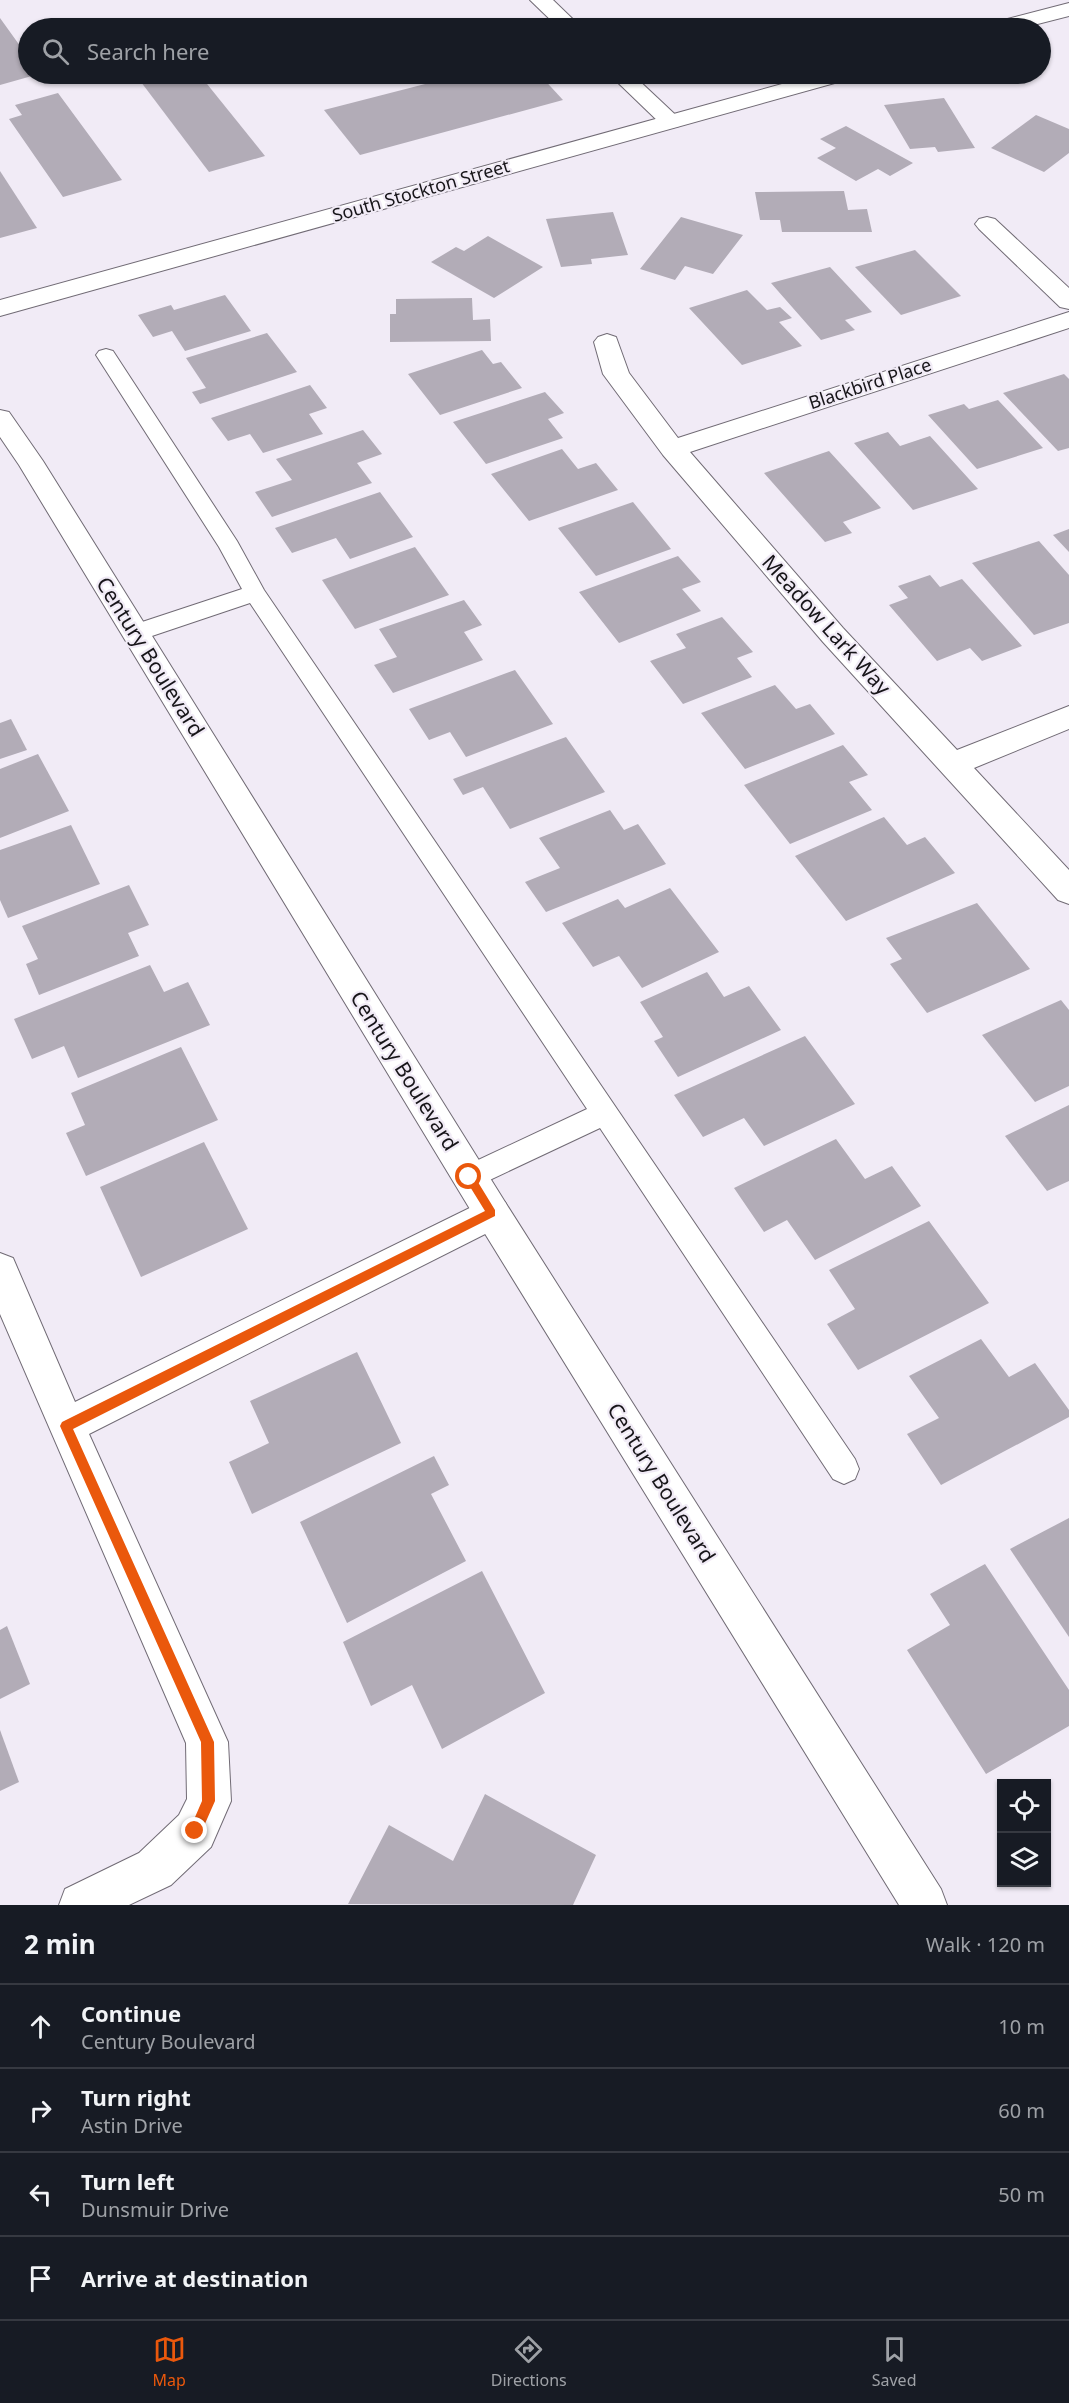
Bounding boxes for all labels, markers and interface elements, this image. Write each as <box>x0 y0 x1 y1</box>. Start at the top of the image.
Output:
search box <box>18 18 1051 84</box>
icon: search <box>39 35 72 68</box>
text: Search here <box>87 36 209 66</box>
street label: South Stockton Street <box>329 153 513 227</box>
street label: Blackbird Place <box>805 352 934 414</box>
street label: Meadow Lark Way <box>756 548 897 701</box>
street label: Century Boulevard <box>90 571 211 742</box>
street label: Century Boulevard <box>344 985 465 1156</box>
route start <box>455 1163 481 1189</box>
street label: Century Boulevard <box>601 1397 722 1568</box>
map controls <box>997 1779 1051 1887</box>
button: locate <box>997 1779 1051 1833</box>
route end <box>181 1817 207 1843</box>
button: layers <box>997 1833 1051 1887</box>
text: 2 min <box>24 1926 96 1962</box>
text: Walk · 120 m <box>926 1931 1045 1958</box>
text: Continue <box>81 1998 181 2028</box>
icon: ahead <box>24 2010 57 2043</box>
text: 10 m <box>998 2013 1045 2040</box>
text: Century Boulevard <box>81 2028 256 2055</box>
text: Turn right <box>81 2082 191 2112</box>
icon: right <box>24 2094 57 2127</box>
text: 60 m <box>998 2097 1045 2124</box>
text: Astin Drive <box>81 2112 183 2139</box>
text: Turn left <box>81 2166 175 2196</box>
icon: left <box>24 2178 57 2211</box>
text: 50 m <box>998 2181 1045 2208</box>
text: Dunsmuir Drive <box>81 2196 229 2223</box>
icon: arrive <box>24 2262 57 2295</box>
text: Arrive at destination <box>81 2263 308 2293</box>
tab: Map <box>152 2333 186 2391</box>
tab: Directions <box>491 2333 567 2391</box>
tab: Saved <box>872 2333 916 2391</box>

